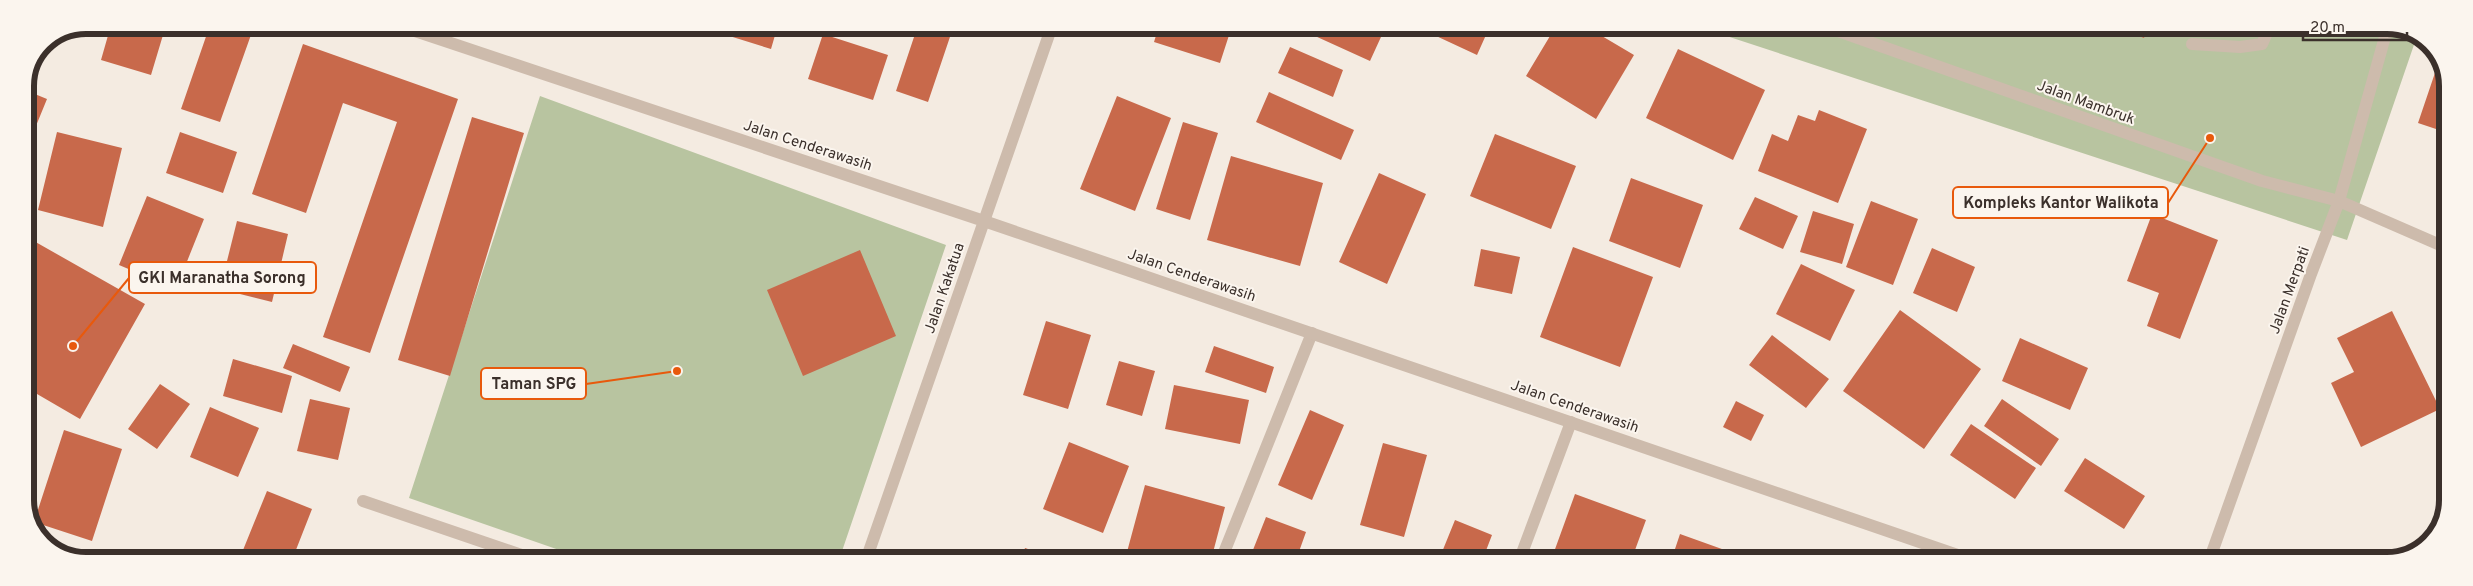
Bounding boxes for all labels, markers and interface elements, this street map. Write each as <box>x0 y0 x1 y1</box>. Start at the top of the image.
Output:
scale bar <box>2303 10 2407 42</box>
text: 20 m <box>2310 19 2345 38</box>
street label: Jalan Mambruk <box>2034 77 2137 130</box>
street label: Jalan Cenderawasih <box>741 117 874 176</box>
callout: Kompleks Kantor Walikota <box>1953 187 2168 218</box>
text: Kompleks Kantor Walikota <box>1963 194 2159 214</box>
street label: Jalan Kakatua <box>921 241 970 336</box>
street label: Jalan Merpati <box>2266 244 2315 337</box>
street label: Jalan Cenderawasih <box>1125 246 1258 307</box>
callout: GKI Maranatha Sorong <box>129 262 316 293</box>
text: GKI Maranatha Sorong <box>138 269 306 289</box>
callout: Taman SPG <box>481 368 586 399</box>
text: Taman SPG <box>492 375 576 395</box>
street label: Jalan Cenderawasih <box>1508 377 1641 438</box>

